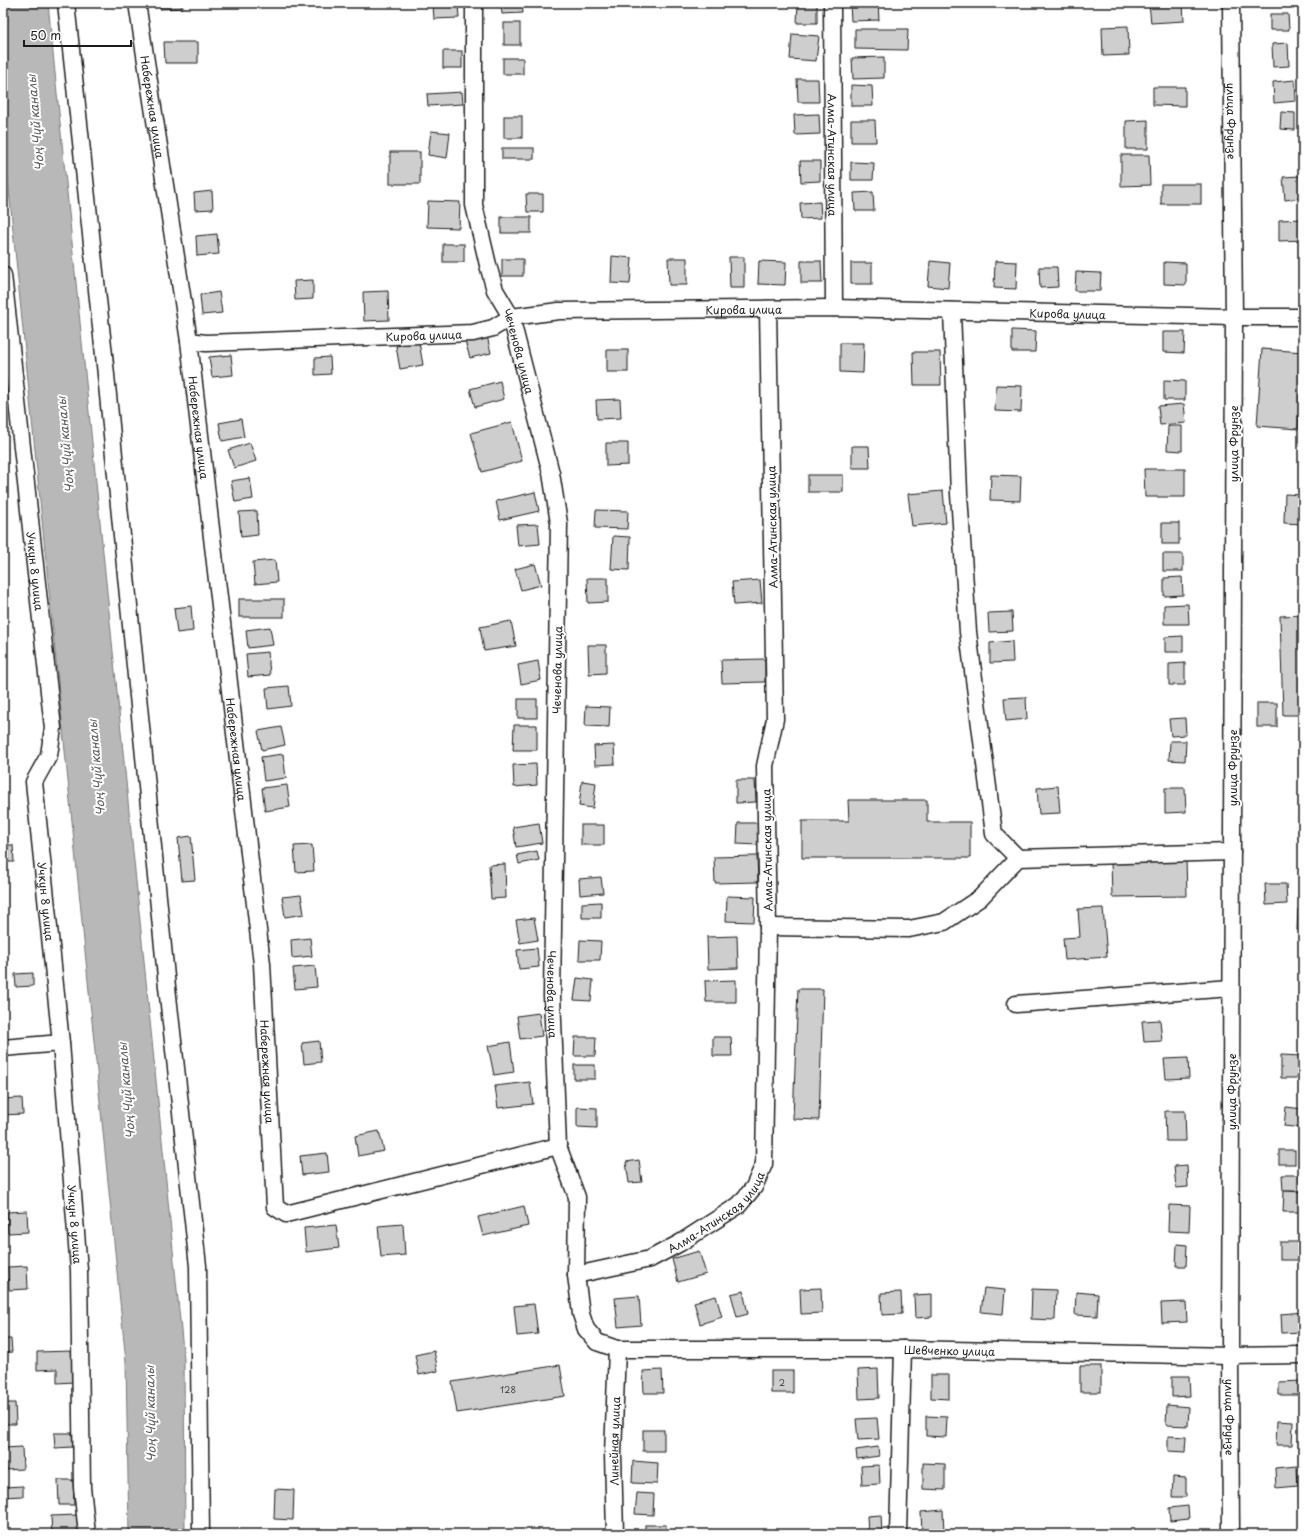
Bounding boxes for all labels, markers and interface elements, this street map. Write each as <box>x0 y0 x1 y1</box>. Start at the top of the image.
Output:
scale bar <box>24 22 131 48</box>
text: 50 m <box>30 26 61 44</box>
street label: Набережная улица <box>137 54 169 159</box>
water label: Чоң Чүй каналы <box>22 73 48 172</box>
street label: улица Фрунзе <box>1223 83 1241 160</box>
street label: Алма-Атинская улица <box>824 93 842 217</box>
street label: Кирова улица <box>705 300 782 318</box>
street label: Кирова улица <box>1029 304 1106 323</box>
street label: Чеченова улица <box>499 305 539 396</box>
street label: Кирова улица <box>385 325 462 345</box>
street label: Набережная улица <box>185 375 214 480</box>
water label: Чоң Чүй каналы <box>52 395 78 494</box>
street label: улица Фрунзе <box>1225 405 1242 482</box>
street label: Алма-Атинская улица <box>762 465 782 589</box>
street label: Учкун 8 улица <box>23 531 49 612</box>
street label: Чеченова улица <box>548 626 566 714</box>
street label: Набережная улица <box>222 697 251 802</box>
water label: Чоң Чүй каналы <box>83 718 109 817</box>
street label: улица Фрунзе <box>1224 729 1241 806</box>
street label: Алма-Атинская улица <box>757 788 777 912</box>
street label: Учкун 8 улица <box>34 861 59 942</box>
street label: Чеченова улица <box>543 950 562 1039</box>
street label: Набережная улица <box>256 1019 279 1124</box>
water label: Чоң Чүй каналы <box>113 1041 139 1140</box>
street label: улица Фрунзе <box>1223 1053 1240 1130</box>
street label: Алма-Атинская улица <box>664 1169 768 1257</box>
street label: Учкун 8 улица <box>64 1184 87 1264</box>
street label: Шевченко улица <box>904 1341 995 1359</box>
water label: Чоң Чүй каналы <box>140 1364 160 1462</box>
house number: 2 <box>779 1375 785 1389</box>
street label: улица Фрунзе <box>1222 1379 1239 1456</box>
house number: 128 <box>500 1382 516 1396</box>
street label: Линейная улица <box>604 1396 624 1486</box>

